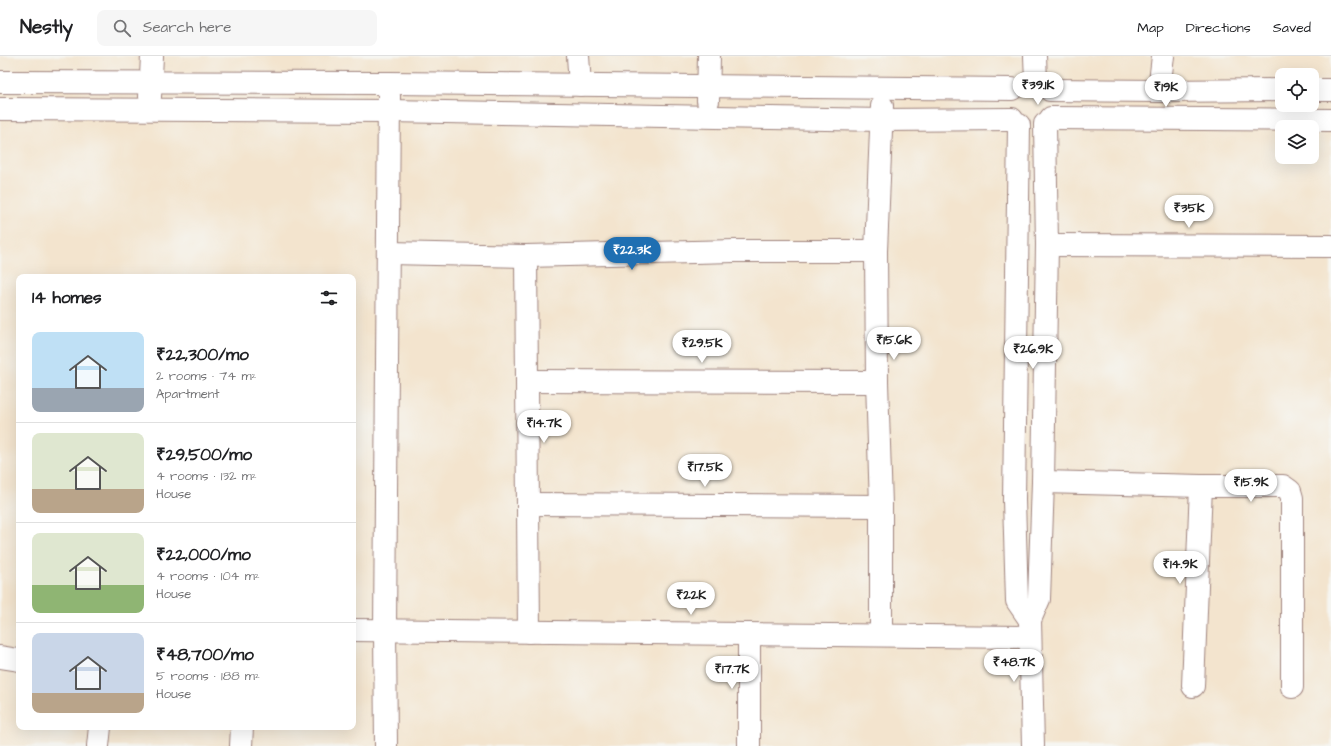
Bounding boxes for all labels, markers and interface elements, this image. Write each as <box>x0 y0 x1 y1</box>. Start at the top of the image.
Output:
search box <box>97 10 377 46</box>
text: Nestly <box>20 14 73 41</box>
icon: search <box>111 17 133 39</box>
text: Search here <box>143 17 231 38</box>
text: Map <box>1137 18 1164 38</box>
text: Directions <box>1186 18 1251 38</box>
text: Saved <box>1273 18 1311 38</box>
map controls <box>1275 68 1319 164</box>
button: locate <box>1275 68 1319 112</box>
pin: ₹39.1K <box>1005 72 1071 106</box>
pin: ₹19K <box>1142 74 1190 108</box>
text: ₹39.1K <box>1022 76 1054 94</box>
text: ₹19K <box>1154 78 1178 96</box>
button: layers <box>1275 120 1319 164</box>
pin: ₹35K <box>1165 195 1213 229</box>
text: ₹35K <box>1173 199 1205 217</box>
pin: ₹22.3K <box>599 237 665 271</box>
text: ₹22.3K <box>613 241 651 259</box>
text: 14 homes <box>32 286 102 310</box>
icon: filters <box>318 287 340 309</box>
pin: ₹15.6K <box>861 327 927 361</box>
pin: ₹29.5K <box>669 330 735 364</box>
text: ₹15.6K <box>876 331 912 349</box>
text: ₹29.5K <box>681 334 723 352</box>
pin: ₹26.9K <box>1000 336 1066 370</box>
text: ₹26.9K <box>1013 340 1053 358</box>
text: ₹22,300/mo <box>156 343 249 367</box>
icon: home <box>64 348 112 396</box>
text: 2 rooms · 74 m² <box>156 367 256 385</box>
text: Apartment <box>156 385 220 403</box>
pin: ₹14.7K <box>511 410 577 444</box>
text: ₹14.7K <box>526 414 562 432</box>
text: ₹29,500/mo <box>156 443 252 467</box>
icon: home <box>64 449 112 497</box>
pin: ₹17.5K <box>672 454 738 488</box>
text: ₹17.5K <box>687 458 723 476</box>
text: 4 rooms · 132 m² <box>156 467 257 485</box>
pin: ₹15.9K <box>1218 469 1284 503</box>
text: ₹15.9K <box>1233 473 1269 491</box>
text: House <box>156 485 191 503</box>
text: ₹22,000/mo <box>156 543 251 567</box>
icon: home <box>64 549 112 597</box>
pin: ₹14.9K <box>1147 551 1213 585</box>
text: ₹14.9K <box>1162 555 1198 573</box>
text: 4 rooms · 104 m² <box>156 567 260 585</box>
pin: ₹22K <box>667 582 715 616</box>
text: House <box>156 585 191 603</box>
text: ₹22K <box>676 586 706 604</box>
text: ₹48,700/mo <box>156 643 254 667</box>
icon: home <box>64 649 112 697</box>
pin: ₹48.7K <box>981 649 1047 683</box>
text: ₹48.7K <box>993 653 1035 671</box>
pin: ₹17.7K <box>699 656 765 690</box>
text: ₹17.7K <box>715 660 749 678</box>
text: 5 rooms · 188 m² <box>156 667 260 685</box>
text: House <box>156 685 191 703</box>

